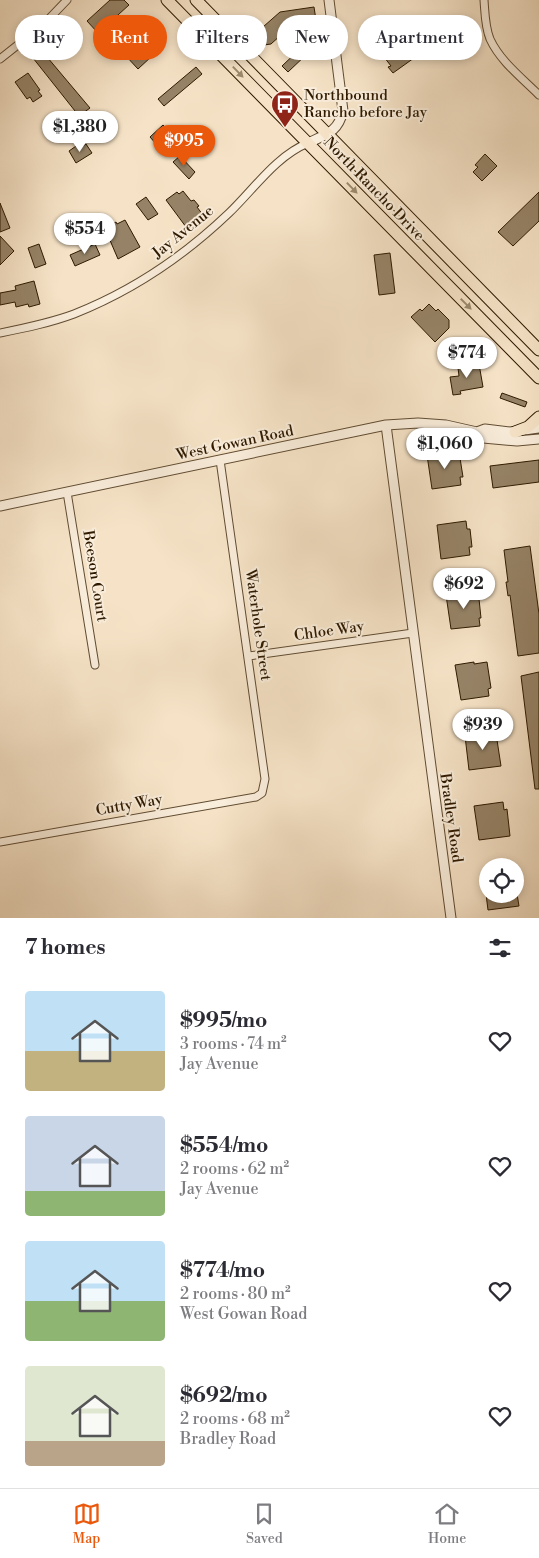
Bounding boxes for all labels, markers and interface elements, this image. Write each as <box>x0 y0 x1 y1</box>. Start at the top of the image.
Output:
chip: Buy <box>15 15 83 60</box>
chip: Rent <box>93 15 167 60</box>
chip: Filters <box>177 15 267 60</box>
chip: New <box>277 15 348 60</box>
chip: Apartment <box>358 15 482 60</box>
one-way arrow <box>232 66 244 78</box>
place label: Northbound Rancho before Jay <box>304 86 428 122</box>
bus stop icon: Northbound Rancho before Jay <box>270 89 300 128</box>
pin: $1,380 <box>39 110 121 153</box>
text: $1,380 <box>53 117 107 137</box>
pin: $995 <box>154 124 214 167</box>
text: $995 <box>164 131 204 151</box>
street label: North Rancho Drive <box>320 133 428 245</box>
one-way arrow <box>346 182 358 194</box>
street label: Jay Avenue <box>148 201 218 263</box>
pin: $554 <box>55 212 115 255</box>
text: $554 <box>65 219 105 239</box>
one-way arrow <box>460 298 472 310</box>
pin: $774 <box>437 336 497 379</box>
text: $774 <box>448 343 486 363</box>
street label: West Gowan Road <box>174 421 296 465</box>
pin: $1,060 <box>404 428 486 470</box>
text: $1,060 <box>417 434 473 454</box>
street label: Beeson Court <box>78 528 112 624</box>
street label: Waterhole Street <box>241 567 275 683</box>
pin: $692 <box>434 568 494 610</box>
text: $692 <box>444 574 484 594</box>
street label: Chloe Way <box>293 617 366 645</box>
pin: $939 <box>453 708 513 751</box>
text: $939 <box>463 715 503 735</box>
street label: Bradley Road <box>435 771 467 864</box>
street label: Cutty Way <box>94 790 164 820</box>
map controls <box>479 858 524 903</box>
button: locate <box>479 858 524 903</box>
icon: filters <box>486 934 514 962</box>
text: 7 homes <box>25 935 106 961</box>
text: $995/mo <box>180 1008 267 1034</box>
icon: home <box>65 1011 125 1071</box>
icon: heart <box>486 1027 514 1055</box>
text: 3 rooms · 74 m² <box>180 1034 287 1054</box>
text: Jay Avenue <box>180 1054 259 1074</box>
text: $554/mo <box>180 1133 268 1159</box>
icon: home <box>65 1136 125 1196</box>
icon: heart <box>486 1152 514 1180</box>
text: 2 rooms · 62 m² <box>180 1159 289 1179</box>
text: Jay Avenue <box>180 1179 259 1199</box>
text: $774/mo <box>180 1258 265 1284</box>
icon: home <box>65 1261 125 1321</box>
icon: heart <box>486 1277 514 1305</box>
text: 2 rooms · 80 m² <box>180 1284 291 1304</box>
text: West Gowan Road <box>180 1304 307 1324</box>
text: $692/mo <box>180 1383 268 1409</box>
icon: home <box>65 1386 125 1446</box>
icon: heart <box>486 1402 514 1430</box>
text: 2 rooms · 68 m² <box>180 1409 290 1429</box>
text: Bradley Road <box>180 1429 276 1449</box>
tab: Map <box>73 1500 101 1548</box>
tab: Saved <box>246 1500 283 1548</box>
tab: Home <box>428 1500 466 1548</box>

